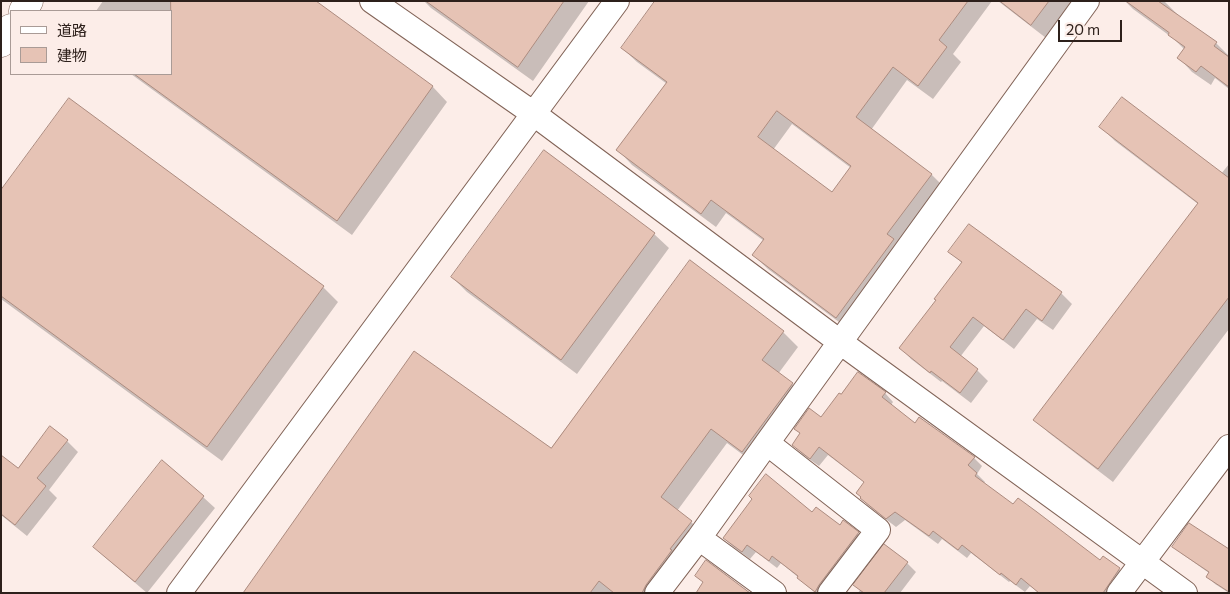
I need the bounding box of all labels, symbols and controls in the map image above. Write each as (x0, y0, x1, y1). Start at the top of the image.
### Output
legend (10, 10, 172, 75)
scale bar (1060, 10, 1124, 42)
text: 20 m (1066, 20, 1100, 38)
text: 道路 (57, 21, 87, 39)
text: 建物 (57, 46, 87, 64)

